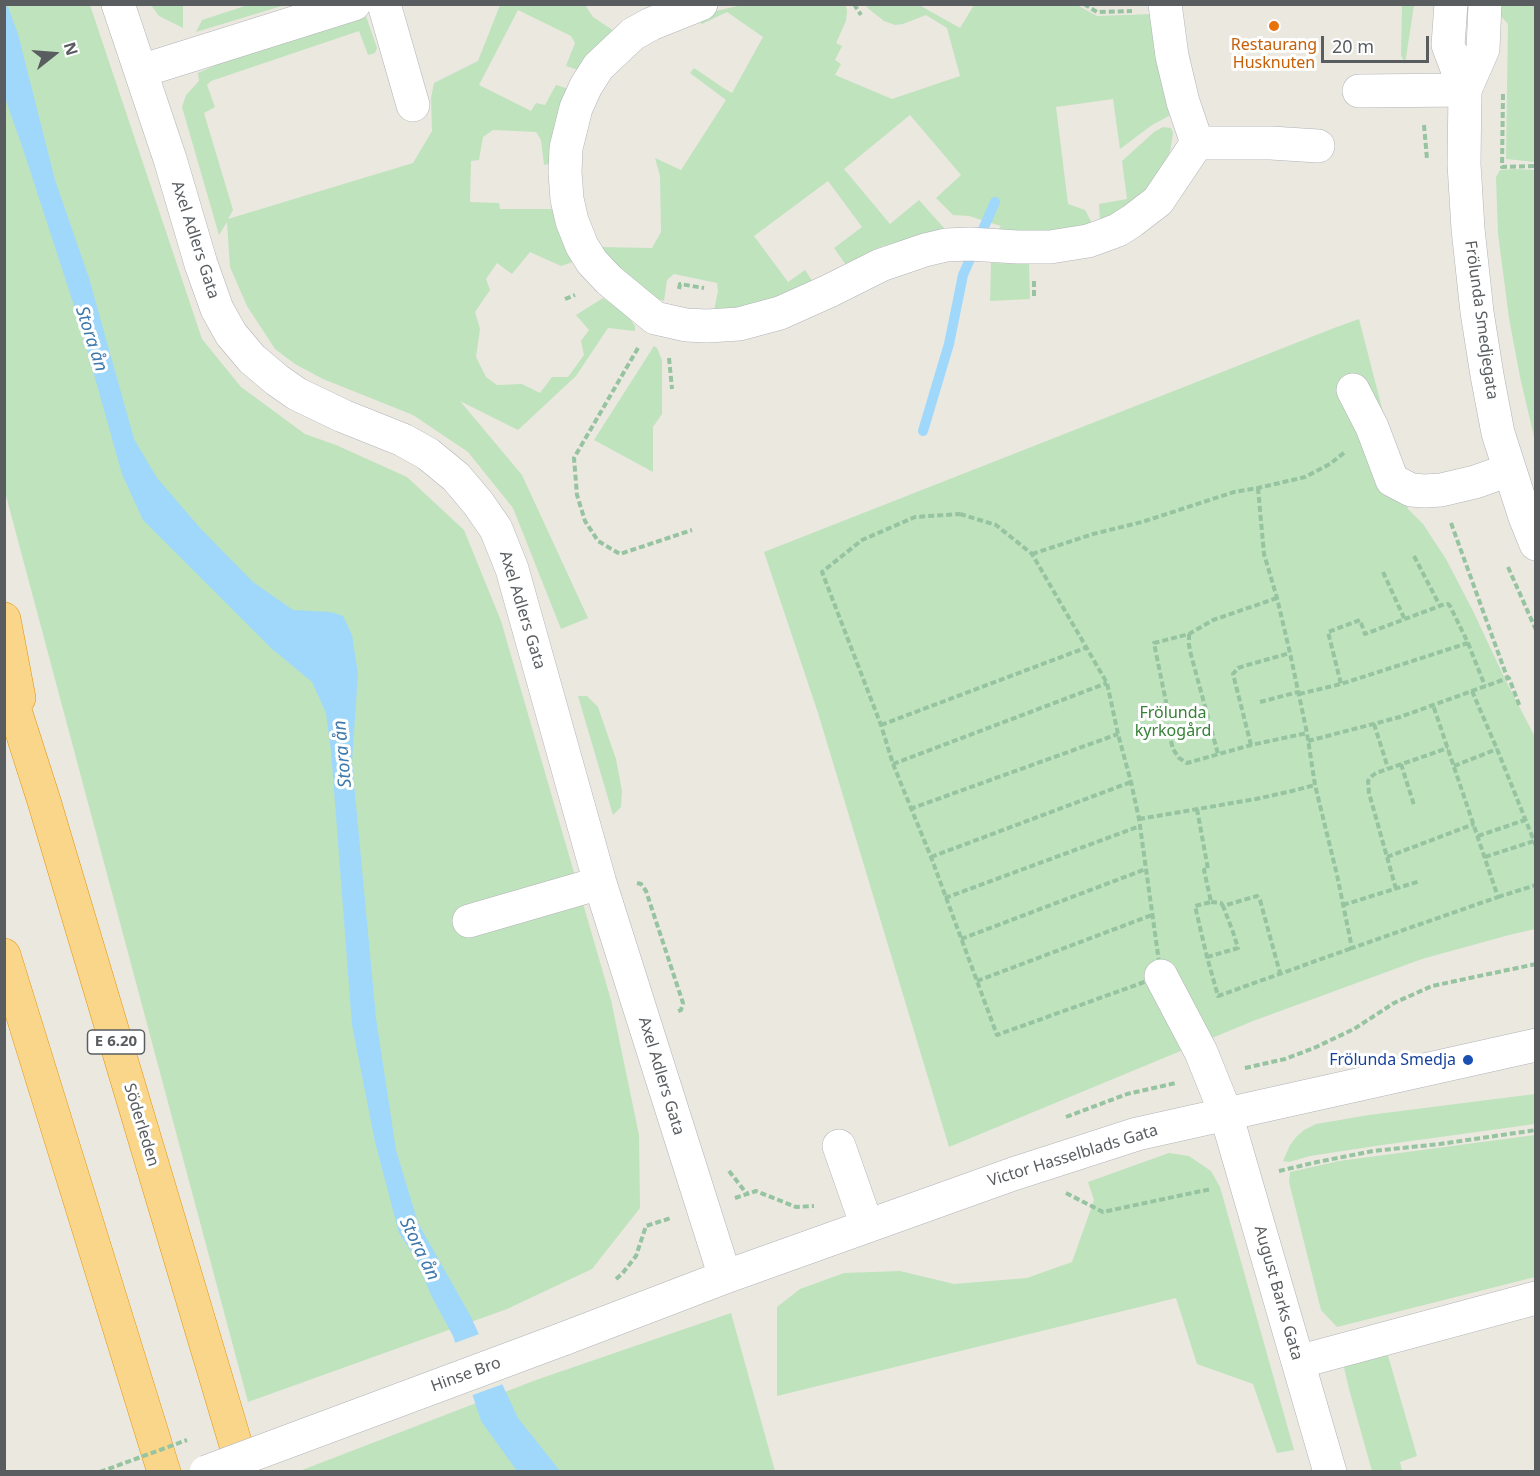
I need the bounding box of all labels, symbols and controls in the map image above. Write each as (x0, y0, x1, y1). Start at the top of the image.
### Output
marker: Restaurang Husknuten (1267, 19, 1281, 33)
north arrow (24, 24, 84, 84)
scale bar (1324, 24, 1432, 62)
text: 20 m (1332, 34, 1374, 58)
place label: Restaurang Husknuten (1231, 35, 1317, 73)
text: N (59, 39, 84, 58)
street label: Axel Adlers Gata (167, 179, 223, 301)
street label: Frölunda Smedjegata (1460, 239, 1502, 401)
water label: Stora ån (70, 304, 112, 374)
street label: Axel Adlers Gata (495, 549, 549, 671)
park label: Frölunda kyrkogård (1135, 703, 1211, 741)
water label: Stora ån (329, 719, 357, 789)
street label: Axel Adlers Gata (634, 1015, 688, 1137)
road number: E 6.20 (88, 1030, 144, 1054)
place label: Frölunda Smedja (1329, 1050, 1456, 1070)
marker: Frölunda Smedja (1461, 1053, 1475, 1067)
street label: Söderleden (119, 1081, 163, 1169)
street label: Victor Hasselblads Gata (986, 1121, 1160, 1191)
water label: Stora ån (394, 1214, 444, 1284)
street label: August Barks Gata (1250, 1223, 1306, 1363)
street label: Hinse Bro (428, 1353, 504, 1397)

